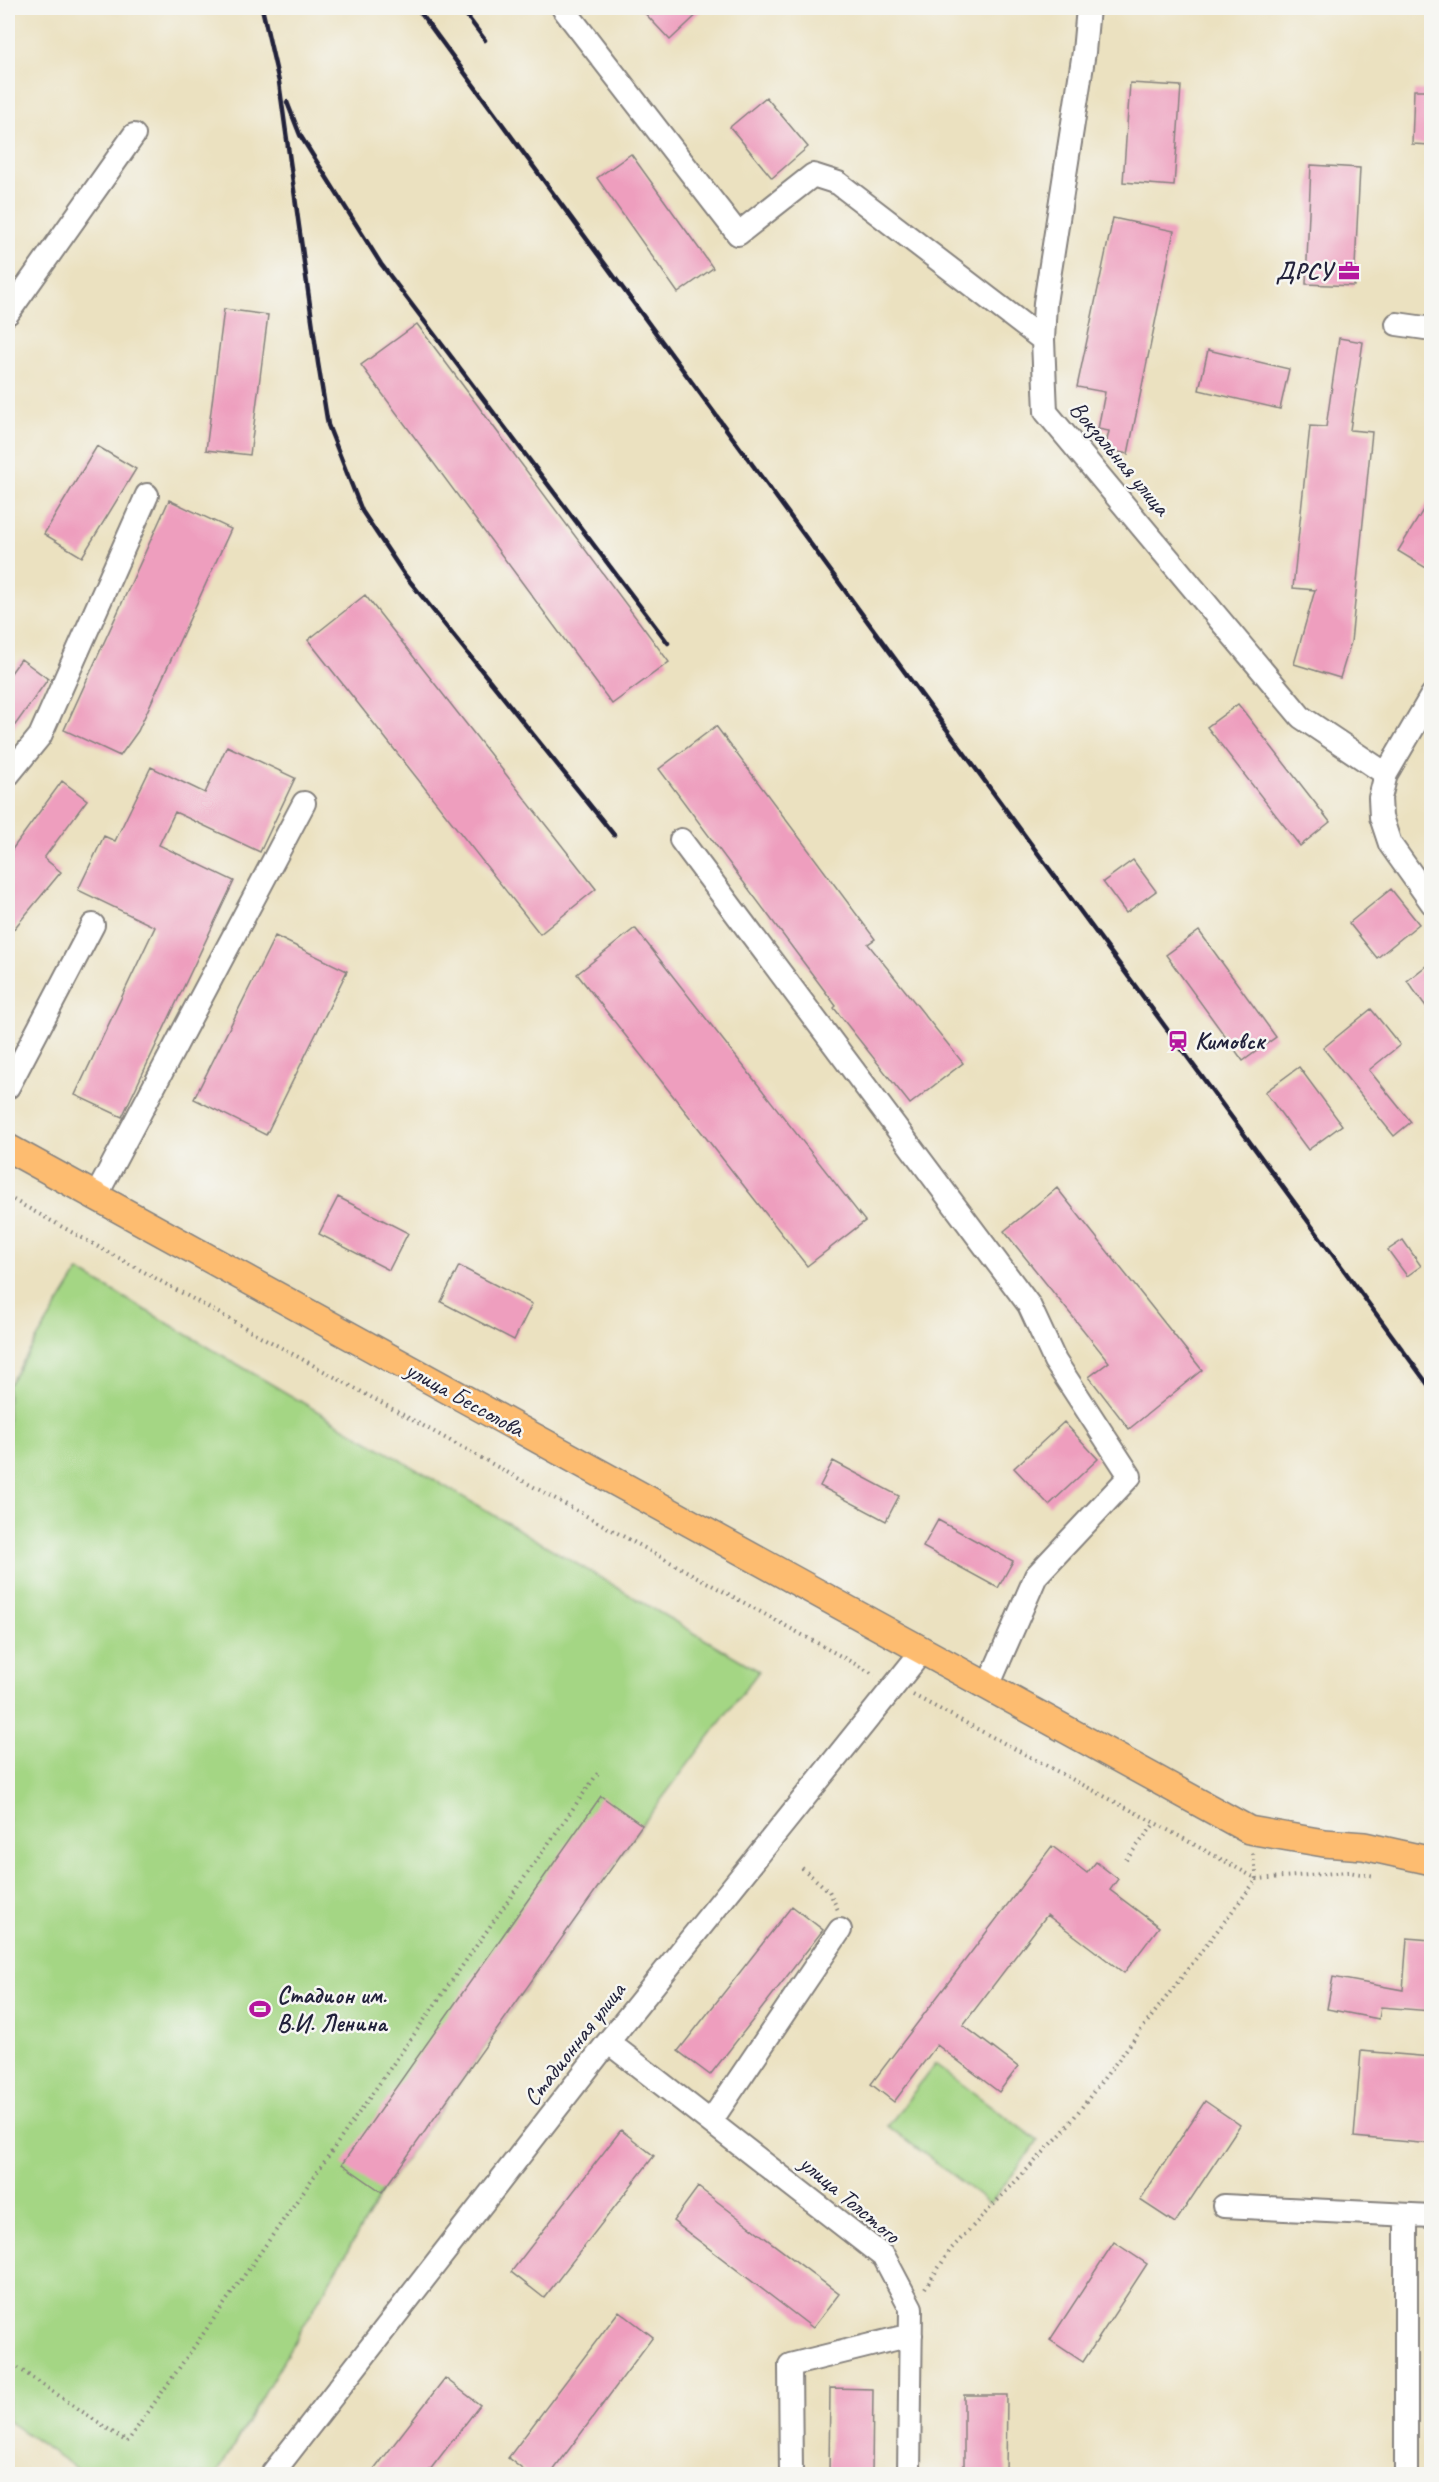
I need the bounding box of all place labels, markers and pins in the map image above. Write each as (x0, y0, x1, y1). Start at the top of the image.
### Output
place label: ДРСУ (1276, 256, 1336, 286)
office icon: ДРСУ (1337, 259, 1361, 283)
place label: Кимовск (1195, 1026, 1267, 1056)
station icon: Кимовск (1166, 1029, 1190, 1053)
place label: Стадион им. В.И. Ленина (277, 1980, 389, 2038)
sports icon: Стадион им. В.И. Ленина (248, 1997, 272, 2021)

